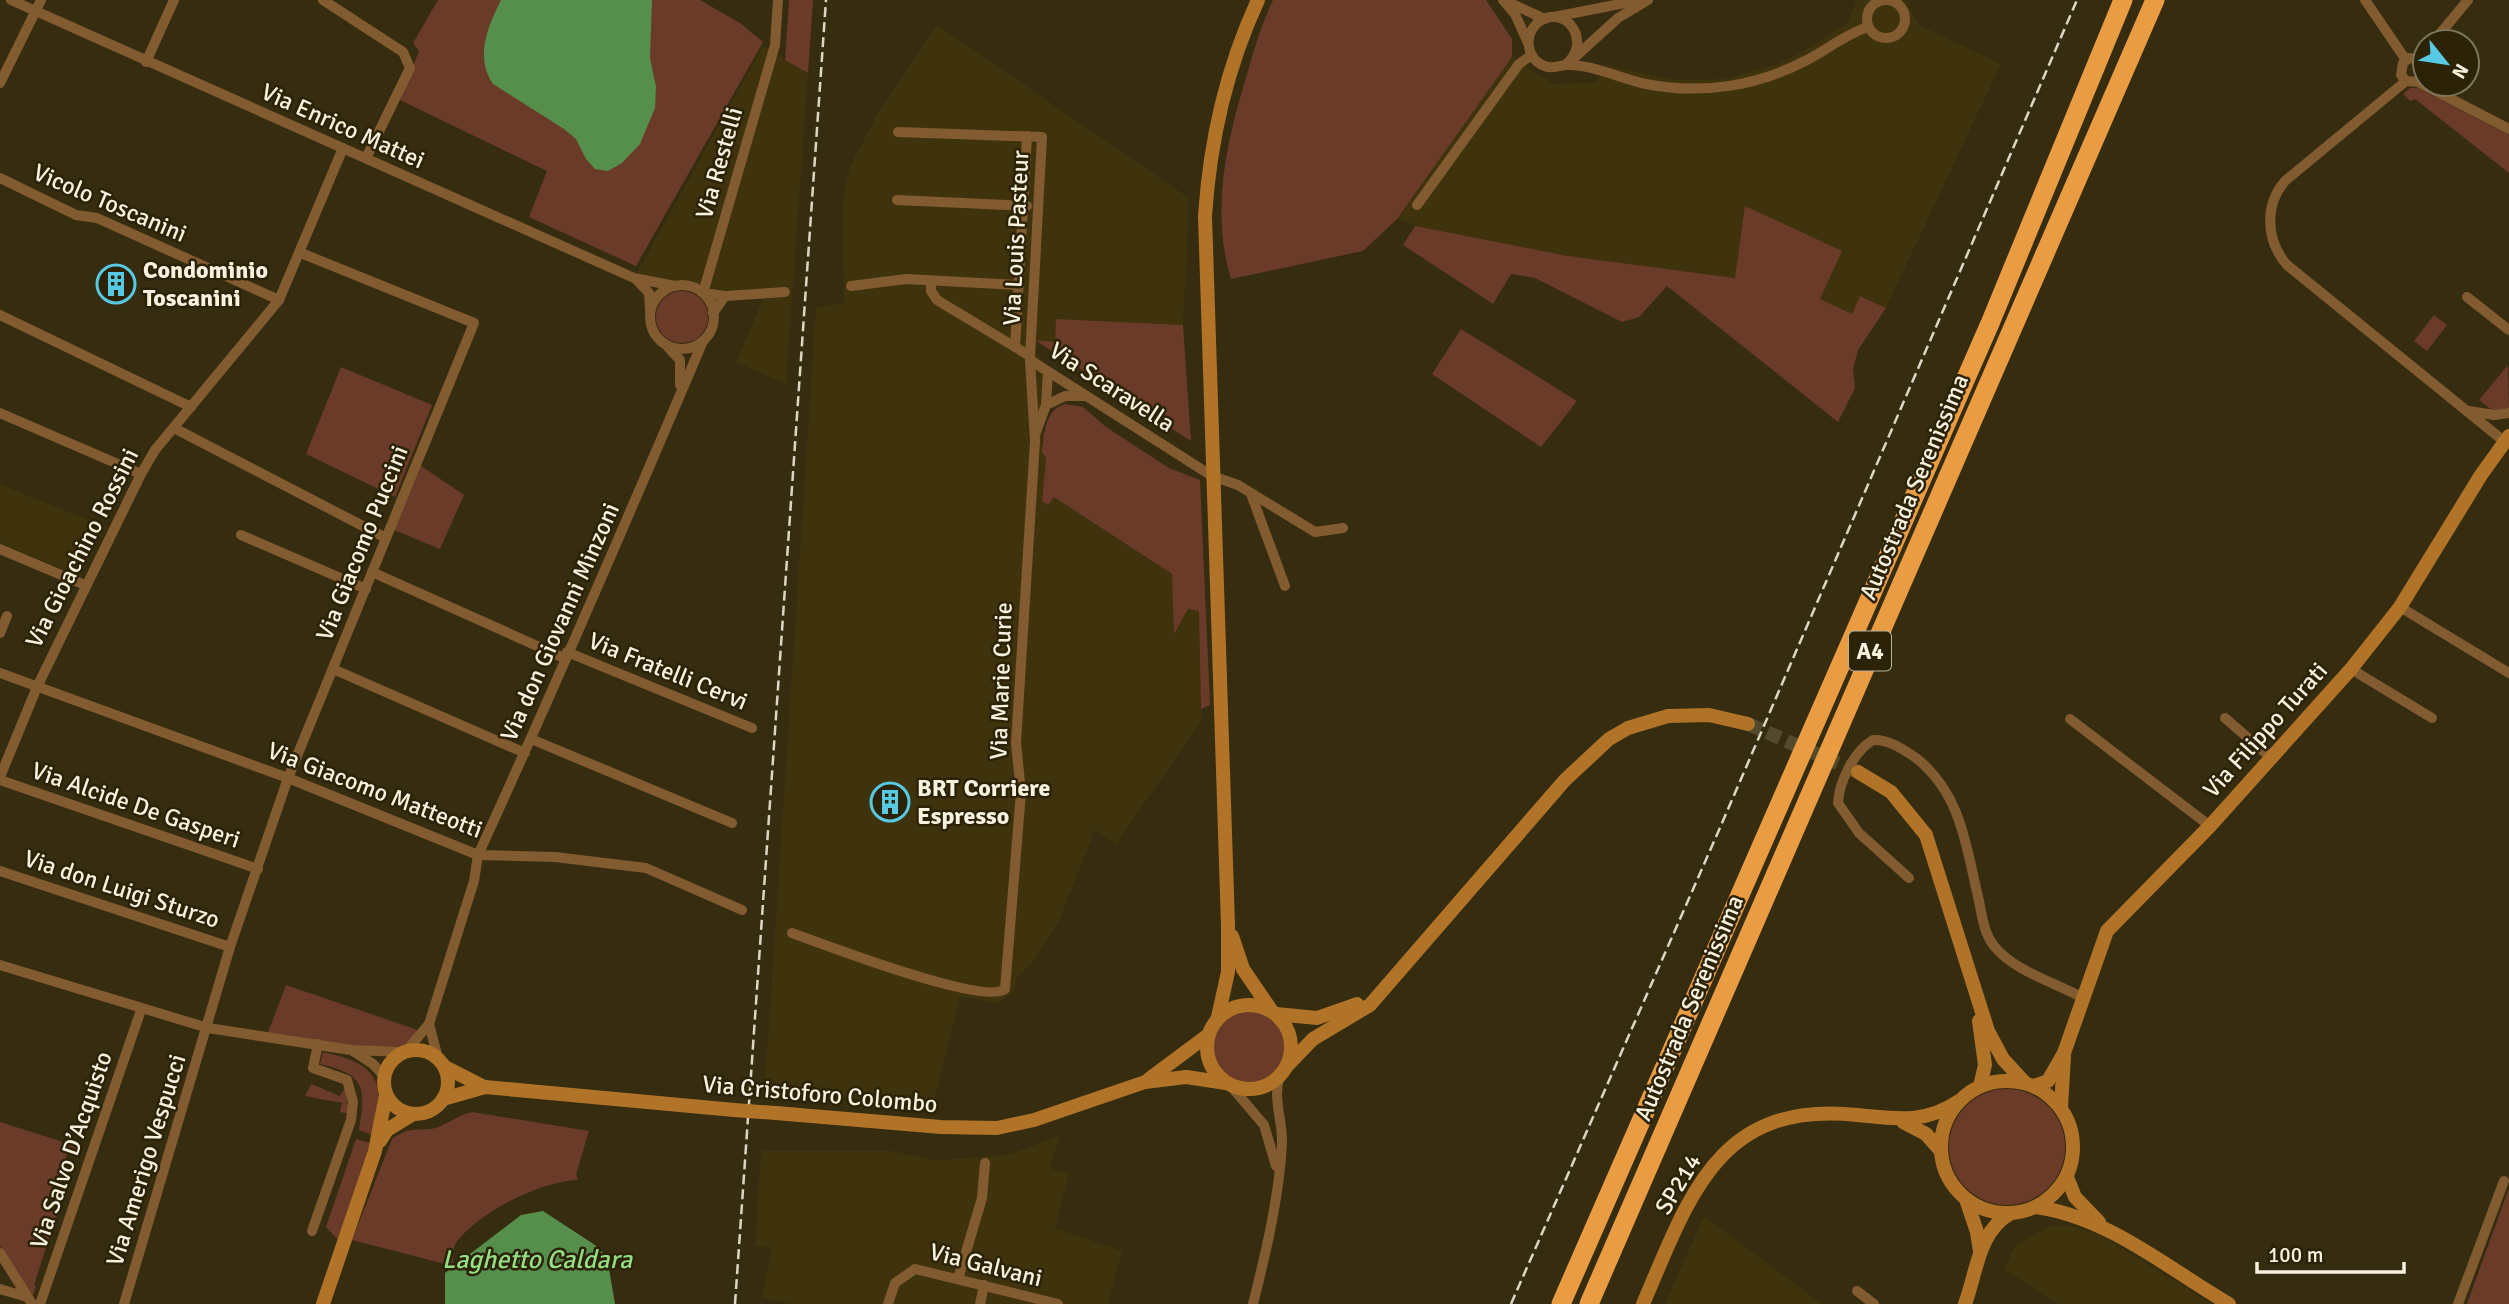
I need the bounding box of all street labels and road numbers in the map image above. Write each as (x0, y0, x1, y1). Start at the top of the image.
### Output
street label: Via Enrico Mattei (257, 77, 429, 175)
street label: Via Restelli (689, 104, 749, 222)
street label: Via Louis Pasteur (996, 149, 1036, 326)
street label: Vicolo Toscanini (29, 157, 191, 249)
street label: Via Scaravella (1044, 335, 1180, 439)
street label: Autostrada Serenissima (1853, 370, 1975, 604)
street label: Via Giacomo Puccini (309, 441, 415, 645)
street label: Via Gioachino Rossini (19, 443, 145, 653)
street label: Via don Giovanni Minzoni (494, 498, 626, 746)
street label: Via Marie Curie (983, 602, 1019, 760)
street label: Via Fratelli Cervi (584, 625, 752, 717)
road number: A4 (1849, 632, 1891, 670)
street label: Via Filippo Turati (2196, 656, 2334, 804)
street label: Via Giacomo Matteotti (263, 735, 487, 845)
street label: Via Alcide De Gasperi (28, 755, 244, 855)
street label: Via don Luigi Sturzo (20, 843, 224, 935)
street label: Autostrada Serenissima (1628, 891, 1750, 1125)
street label: Via Salvo D’Acquisto (23, 1048, 119, 1252)
street label: Via Amerigo Vespucci (100, 1050, 192, 1270)
street label: Via Cristoforo Colombo (701, 1069, 939, 1119)
street label: SP214 (1648, 1148, 1708, 1220)
street label: Via Galvani (927, 1237, 1045, 1293)

